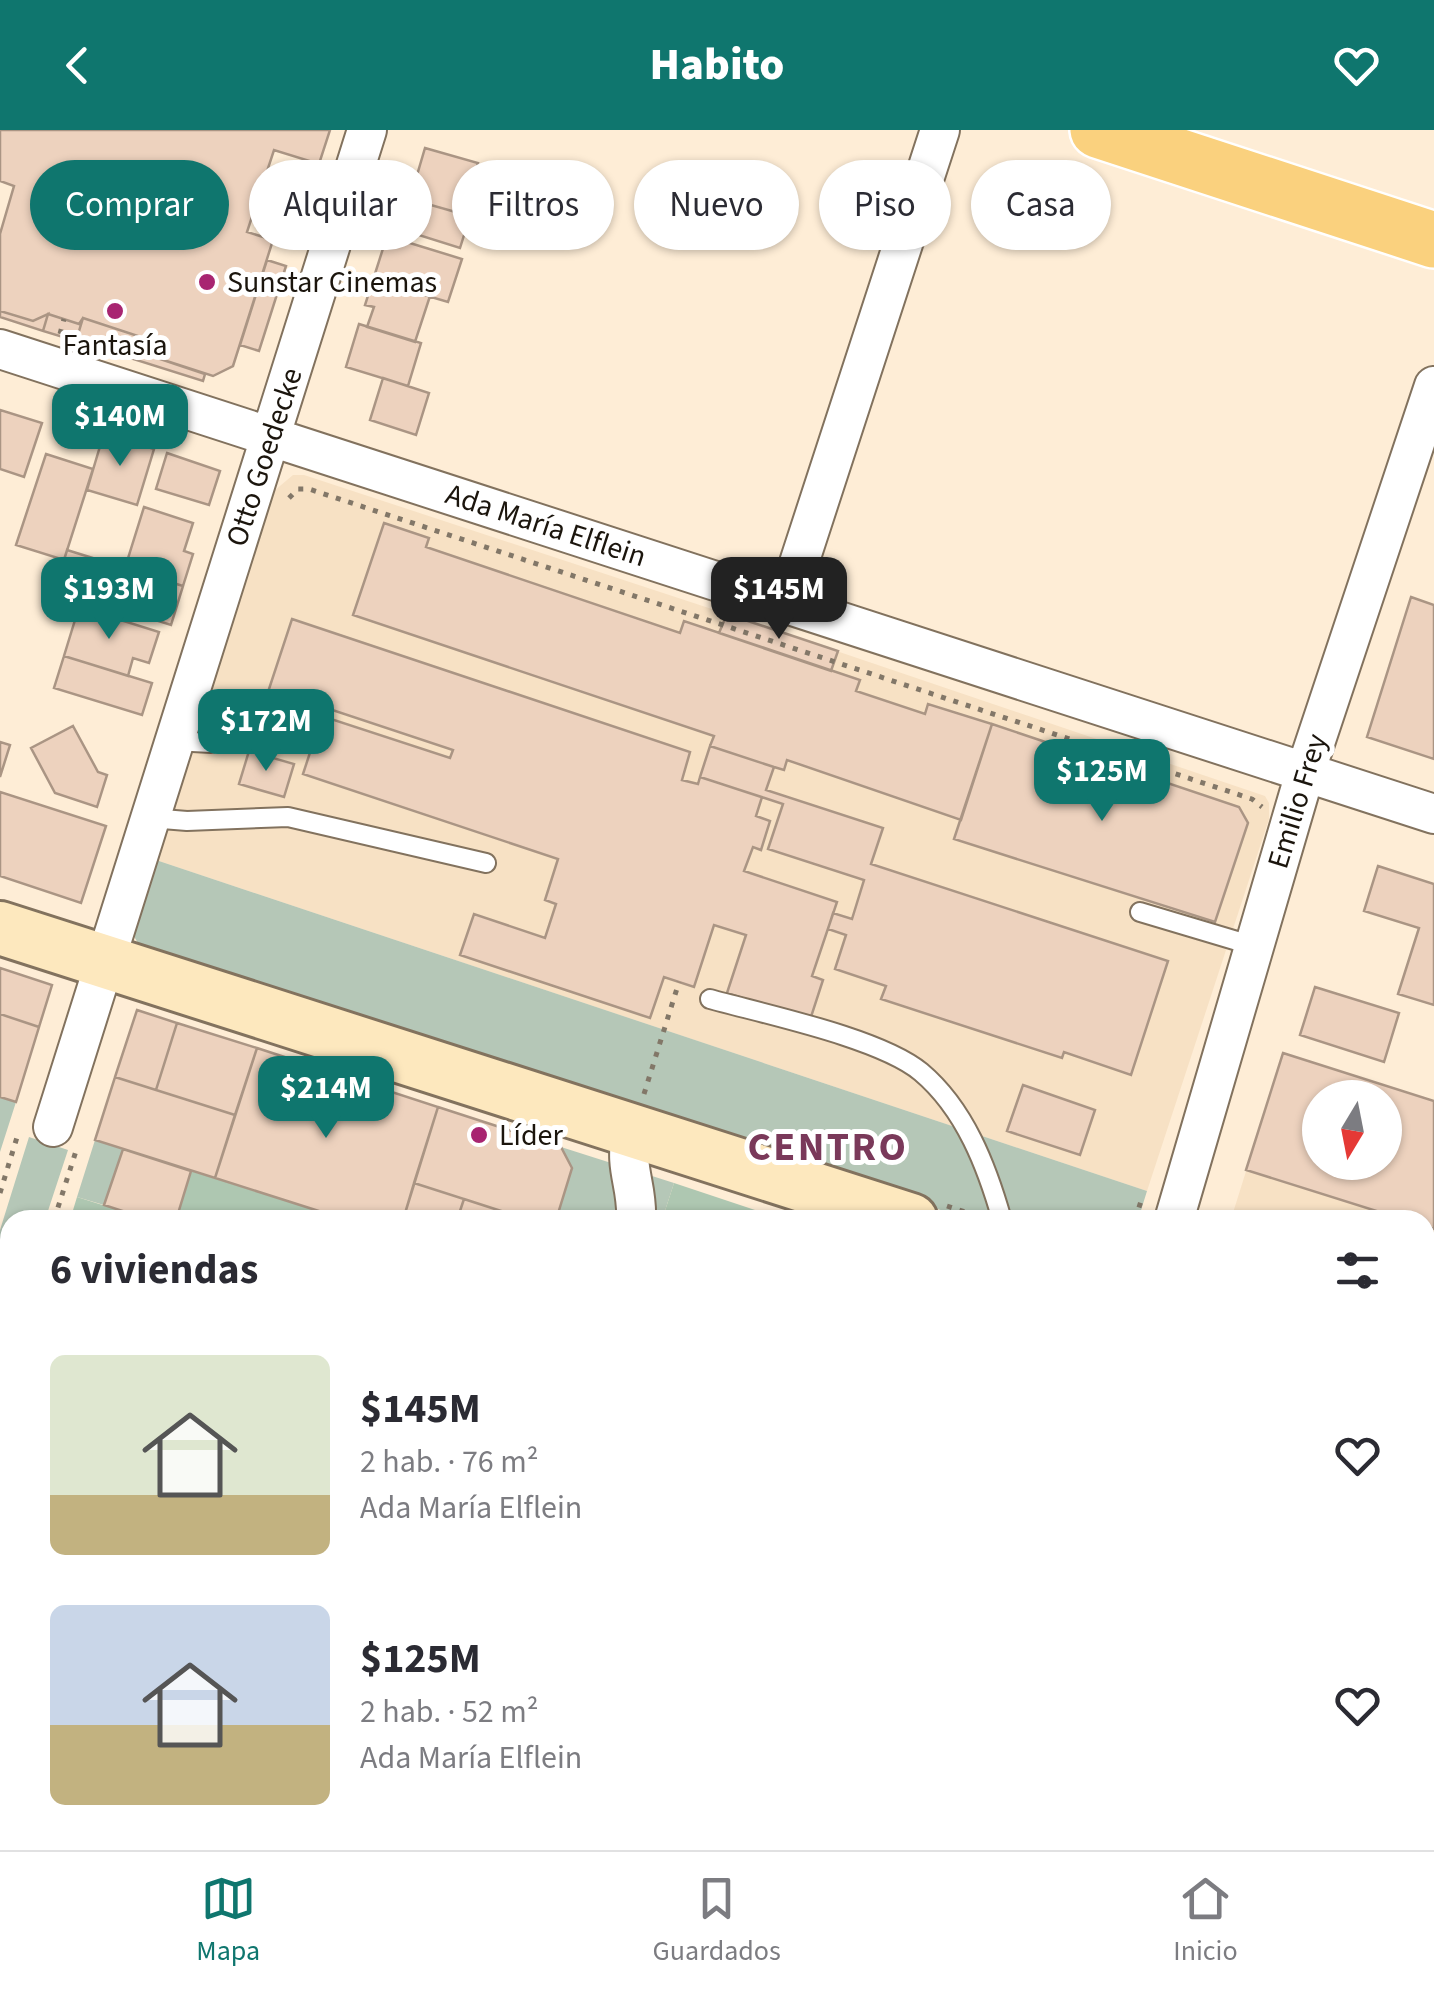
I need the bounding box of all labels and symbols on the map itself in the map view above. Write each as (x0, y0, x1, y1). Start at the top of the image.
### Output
place label: Sunstar Cinemas (227, 261, 437, 304)
marker: Sunstar Cinemas (196, 271, 218, 293)
marker: Fantasía (104, 300, 126, 322)
place label: Fantasía (62, 324, 168, 367)
street label: Otto Goedecke (215, 362, 314, 552)
pin: $140M (50, 384, 190, 469)
street label: Ada María Elflein (440, 473, 652, 578)
pin: $193M (39, 557, 179, 642)
pin: $145M (709, 557, 849, 642)
pin: $172M (196, 689, 336, 774)
street label: Emilio Frey (1257, 729, 1338, 874)
pin: $125M (1032, 739, 1172, 824)
pin: $214M (256, 1056, 396, 1141)
north arrow (1302, 1080, 1402, 1180)
place label: Líder (499, 1114, 563, 1157)
district label: CENTRO (748, 1119, 908, 1176)
marker: Líder (468, 1124, 490, 1146)

